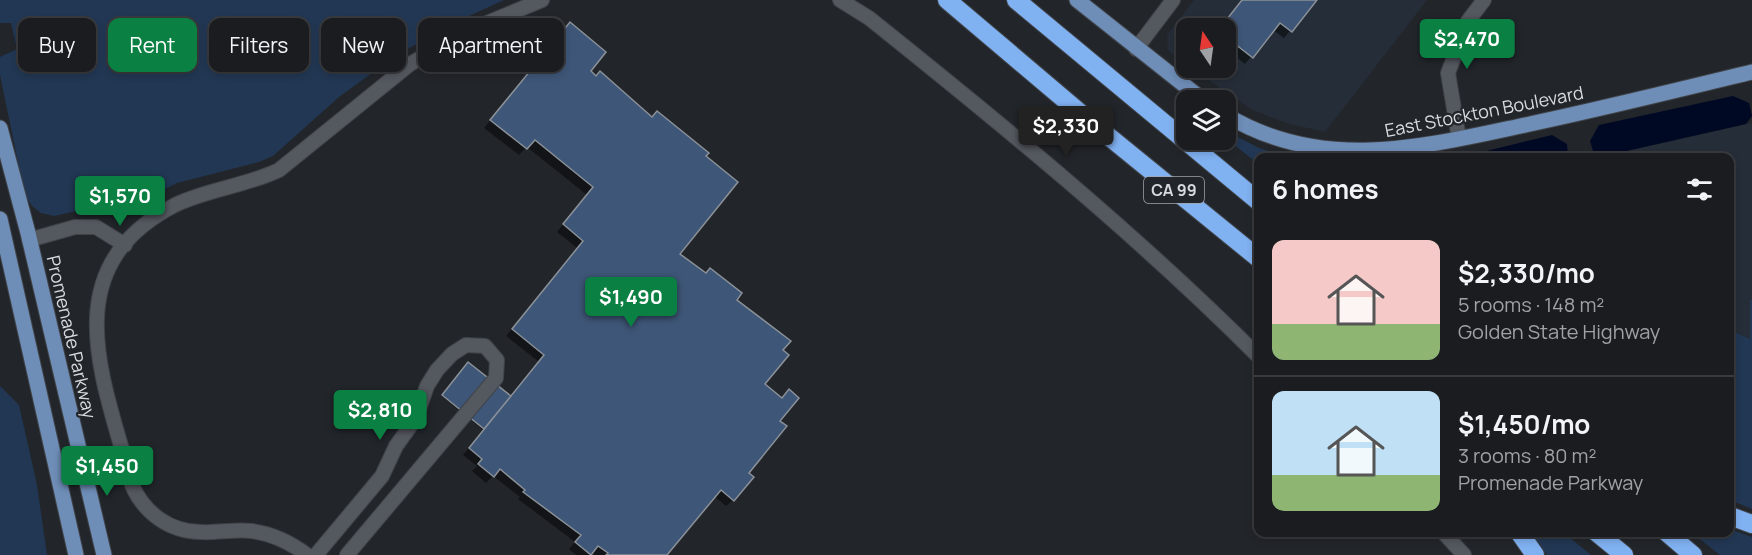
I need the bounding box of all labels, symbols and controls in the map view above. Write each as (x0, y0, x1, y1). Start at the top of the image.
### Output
chip: Buy (18, 18, 96, 72)
chip: Rent (108, 18, 197, 72)
chip: Filters (209, 18, 309, 72)
chip: New (321, 18, 406, 72)
chip: Apartment (418, 18, 564, 72)
north arrow (1176, 18, 1236, 78)
map controls (1176, 18, 1236, 150)
pin: $2,470 (1418, 19, 1516, 70)
text: $2,470 (1434, 25, 1500, 52)
street label: East Stockton Boulevard (1383, 80, 1585, 142)
button: layers (1176, 90, 1236, 150)
pin: $2,330 (1017, 106, 1115, 157)
text: $2,330 (1033, 112, 1099, 139)
text: 6 homes (1272, 171, 1379, 207)
icon: filters (1683, 173, 1716, 206)
pin: $1,570 (71, 176, 169, 227)
road number: CA 99 (1144, 177, 1204, 203)
text: $1,570 (89, 182, 151, 209)
street label: Promenade Parkway (42, 253, 103, 421)
text: $2,330/mo (1458, 255, 1595, 291)
icon: home (1320, 264, 1392, 336)
pin: $1,490 (582, 277, 680, 328)
text: $1,490 (599, 283, 663, 310)
text: 5 rooms · 148 m² (1458, 291, 1604, 318)
text: Golden State Highway (1458, 318, 1660, 345)
pin: $2,810 (331, 390, 429, 441)
text: $2,810 (348, 396, 412, 423)
text: $1,450/mo (1458, 406, 1590, 442)
icon: home (1320, 415, 1392, 487)
text: 3 rooms · 80 m² (1458, 442, 1597, 469)
pin: $1,450 (58, 446, 156, 497)
text: $1,450 (75, 452, 139, 479)
text: Promenade Parkway (1458, 469, 1643, 496)

